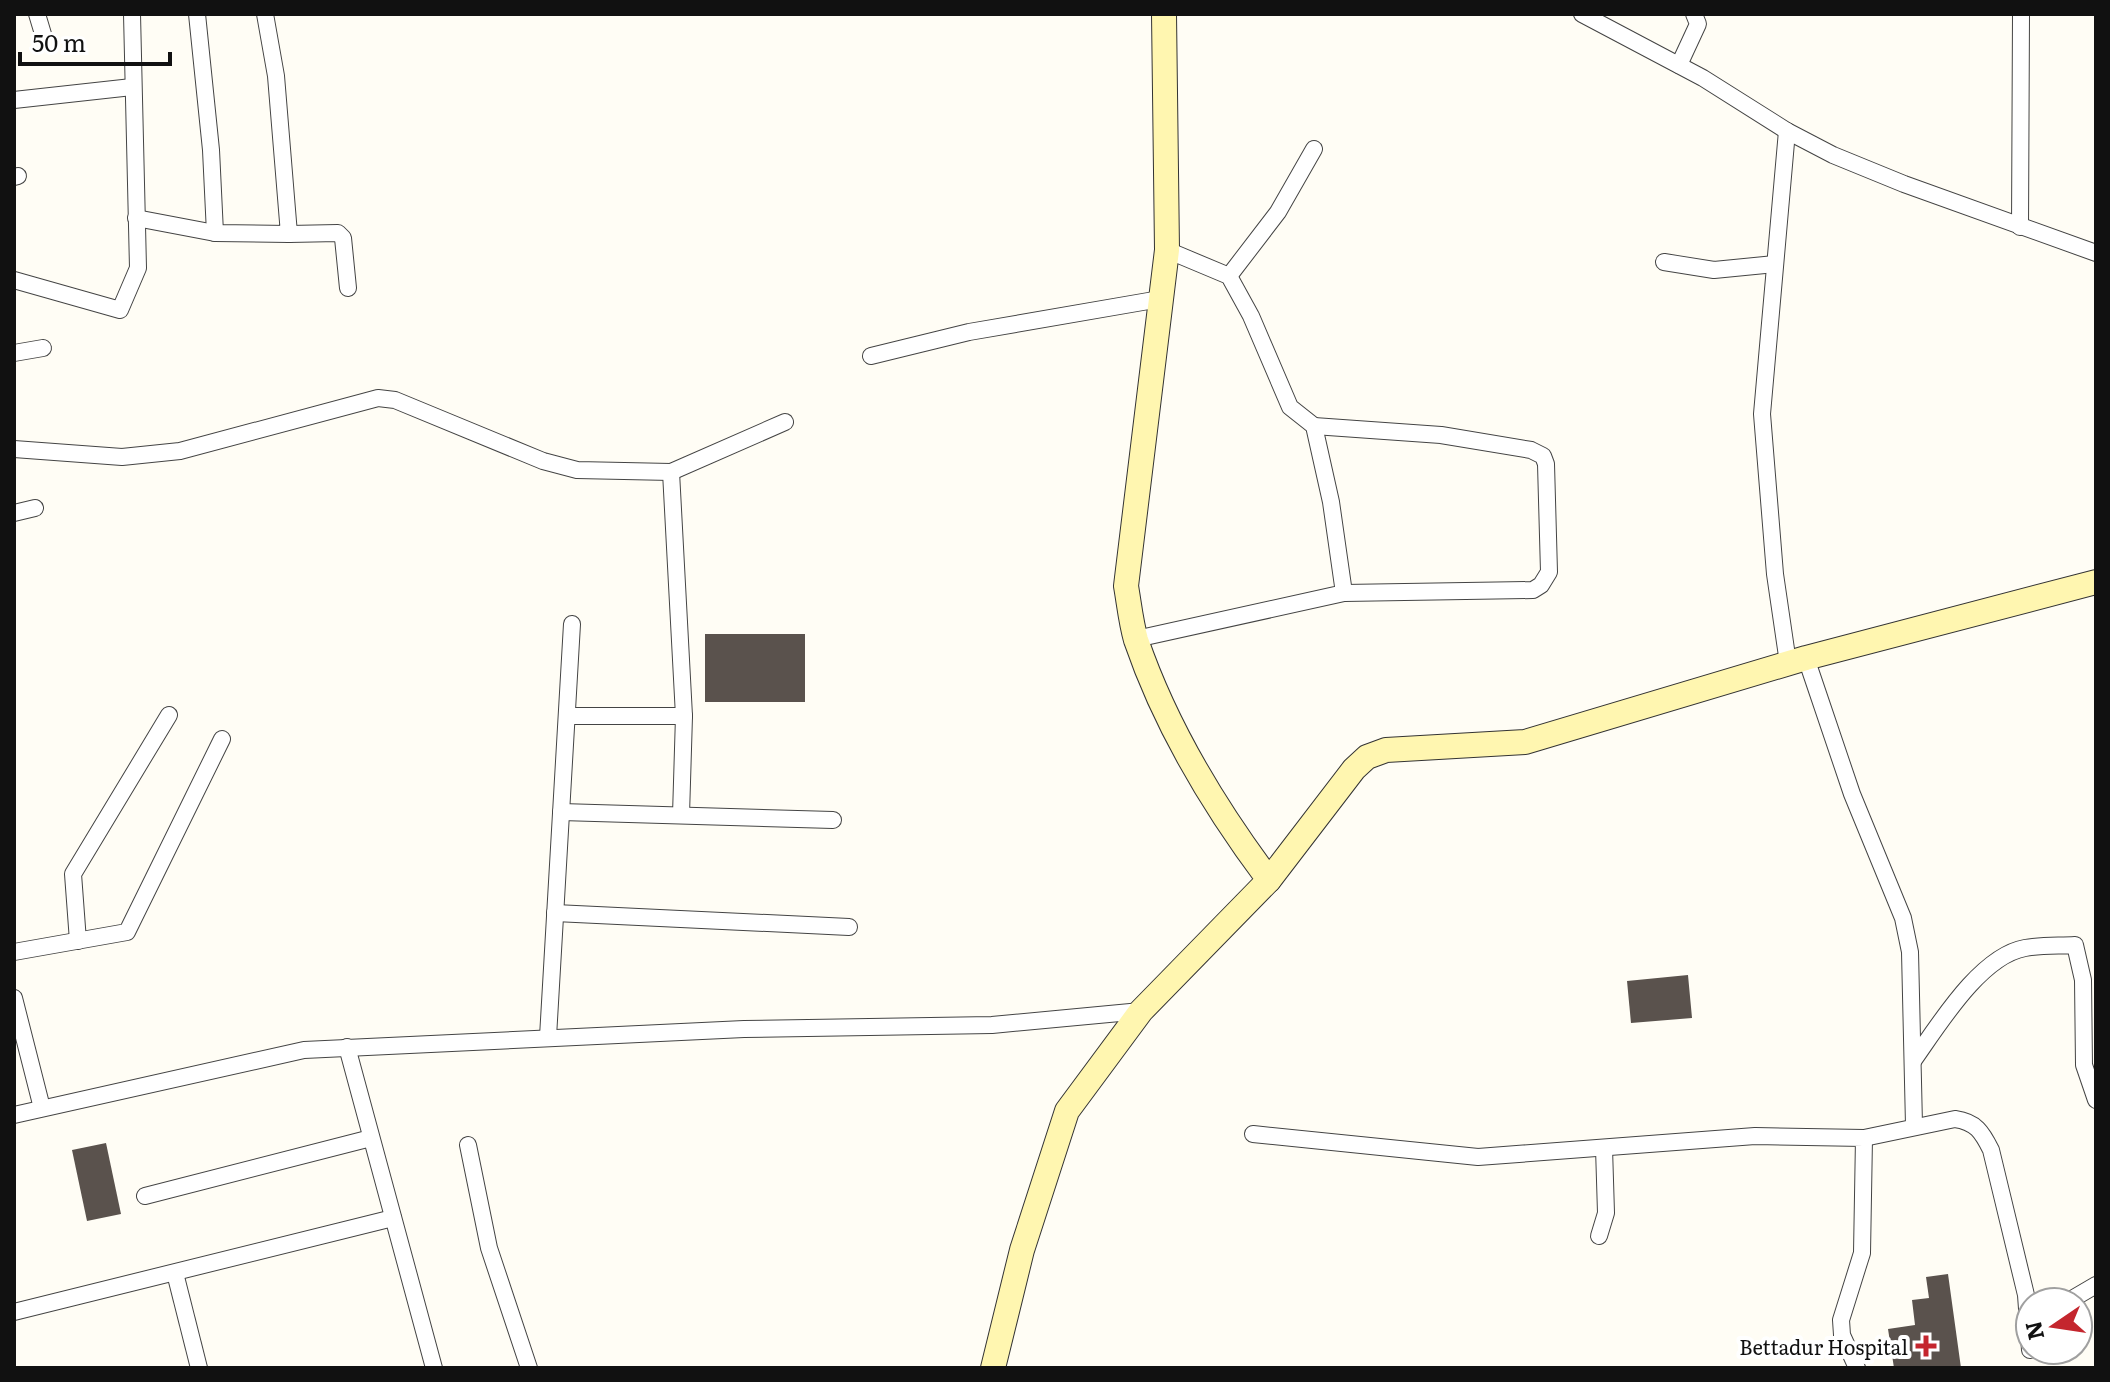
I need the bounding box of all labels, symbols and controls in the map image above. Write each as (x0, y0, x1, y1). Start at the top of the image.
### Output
scale bar (20, 16, 170, 66)
text: 50 m (32, 24, 86, 59)
north arrow (2014, 1286, 2094, 1366)
text: N (2015, 1318, 2051, 1344)
place label: Bettadur Hospital (1739, 1331, 1908, 1361)
marker: Bettadur Hospital (1915, 1335, 1937, 1357)

